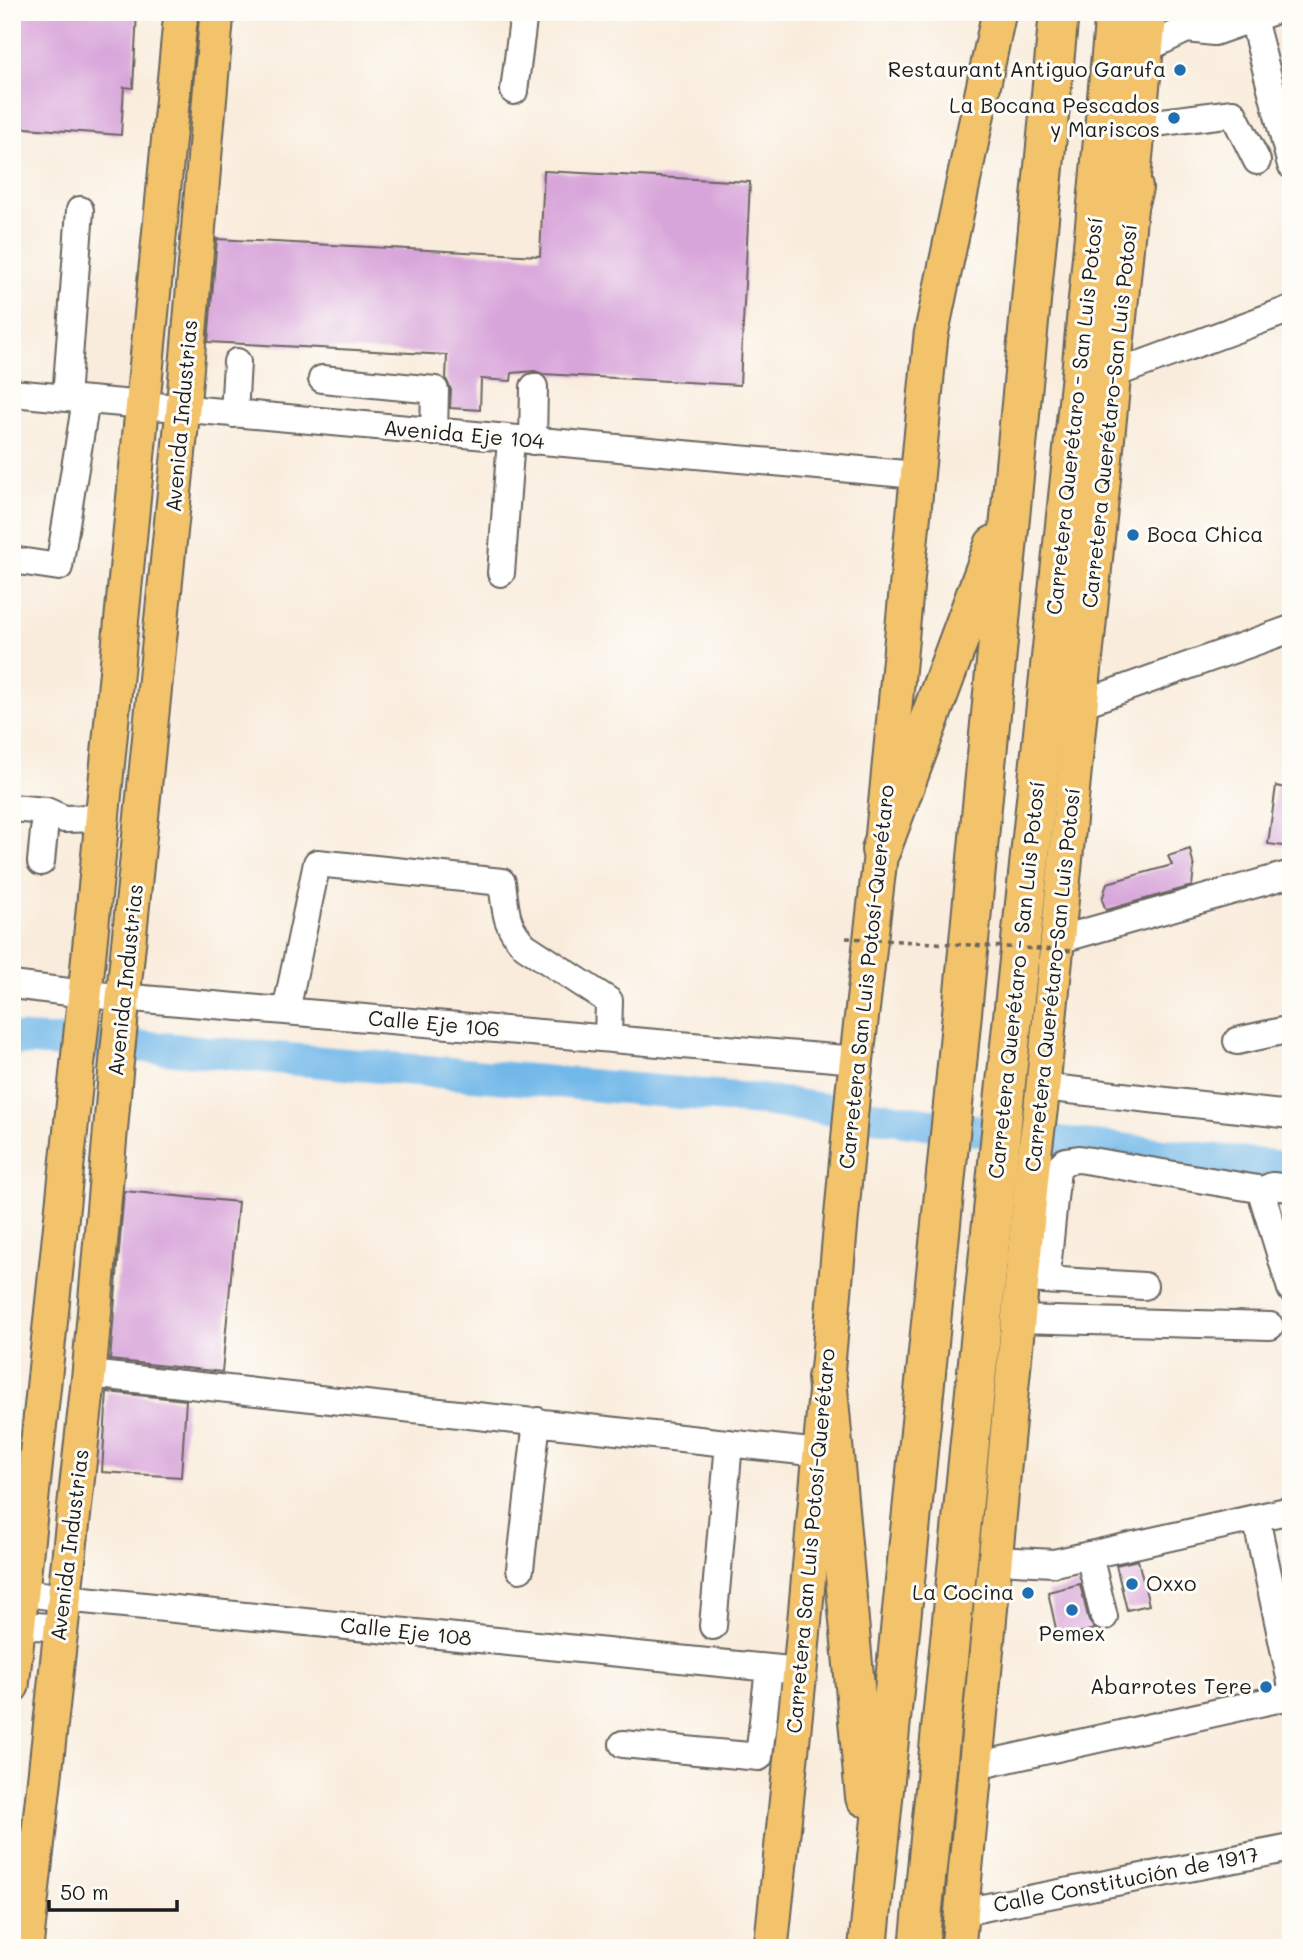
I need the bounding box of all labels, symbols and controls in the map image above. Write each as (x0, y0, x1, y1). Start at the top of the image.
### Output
place label: Restaurant Antiguo Garufa (888, 55, 1166, 82)
marker: Restaurant Antiguo Garufa (1172, 62, 1188, 78)
place label: La Bocana Pescados y Mariscos (949, 91, 1160, 142)
marker: La Bocana Pescados y Mariscos (1166, 110, 1182, 126)
street label: Carretera Querétaro - San Luis Potosí (1039, 216, 1108, 616)
street label: Carretera Querétaro-San Luis Potosí (1075, 222, 1142, 609)
street label: Avenida Industrias (159, 319, 202, 513)
street label: Avenida Eje 104 (383, 413, 546, 454)
place label: Boca Chica (1147, 520, 1263, 547)
marker: Boca Chica (1125, 527, 1141, 543)
street label: Carretera Querétaro - San Luis Potosí (981, 780, 1050, 1180)
street label: Carretera San Luis Potosí-Querétaro (832, 783, 899, 1170)
street label: Carretera Querétaro-San Luis Potosí (1018, 786, 1085, 1173)
street label: Avenida Industrias (101, 882, 148, 1077)
street label: Calle Eje 106 (367, 1003, 501, 1042)
street label: Carretera San Luis Potosí-Querétaro (779, 1347, 840, 1734)
street label: Avenida Industrias (43, 1447, 94, 1642)
place label: Oxxo (1146, 1569, 1196, 1596)
marker: Oxxo (1124, 1576, 1140, 1592)
place label: La Cocina (912, 1578, 1014, 1605)
marker: La Cocina (1020, 1585, 1036, 1601)
marker: Pemex (1064, 1602, 1080, 1618)
street label: Calle Eje 108 (339, 1610, 473, 1651)
place label: Pemex (1039, 1619, 1105, 1646)
place label: Abarrotes Tere (1090, 1672, 1252, 1699)
marker: Abarrotes Tere (1258, 1679, 1274, 1695)
street label: Calle Constitución de 1917 (991, 1840, 1261, 1917)
scale bar (49, 1869, 177, 1913)
text: 50 m (60, 1878, 109, 1905)

